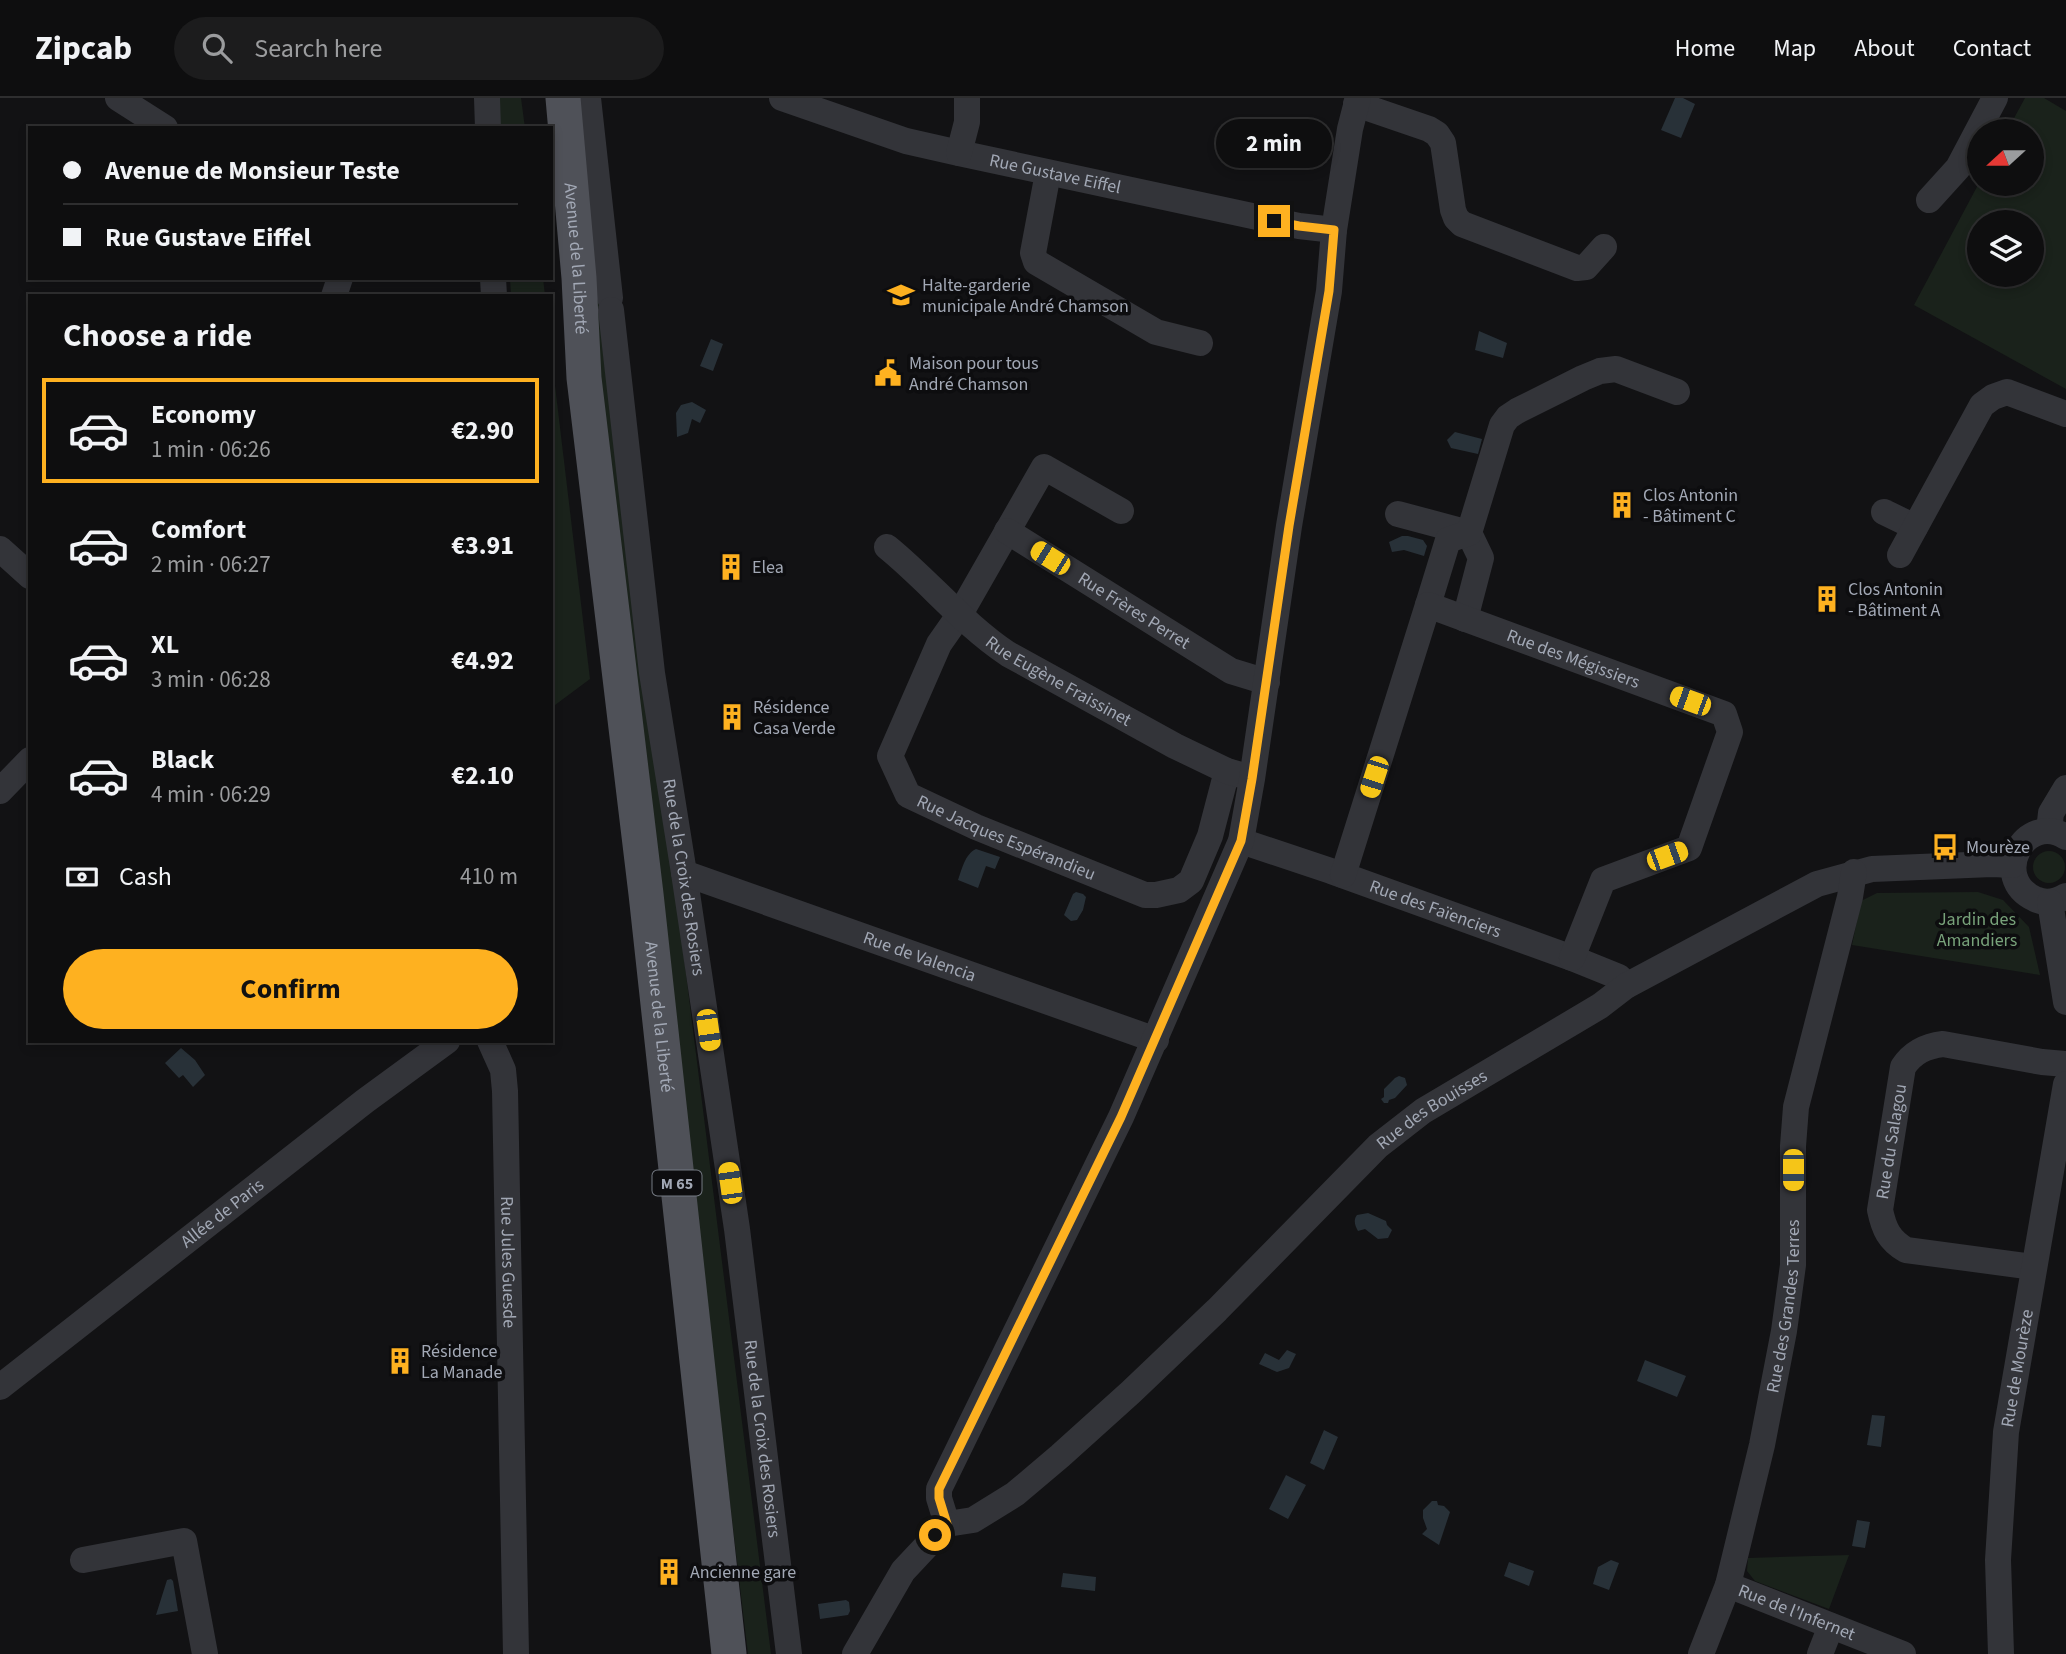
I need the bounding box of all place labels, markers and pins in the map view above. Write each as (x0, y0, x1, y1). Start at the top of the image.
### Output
place label: Halte-garderie municipale André Chamson (922, 273, 1129, 319)
school or university icon: Halte-garderie municipale André Chamson (886, 280, 916, 310)
place label: Maison pour tous André Chamson (909, 351, 1039, 397)
public building icon: Maison pour tous André Chamson (873, 358, 903, 388)
place label: Clos Antonin - Bâtiment C (1643, 483, 1738, 529)
building icon: Clos Antonin - Bâtiment C (1607, 490, 1637, 520)
building icon: Elea (716, 552, 746, 582)
place label: Elea (752, 555, 784, 580)
place label: Clos Antonin - Bâtiment A (1848, 577, 1943, 623)
building icon: Clos Antonin - Bâtiment A (1812, 584, 1842, 614)
place label: Résidence Casa Verde (753, 695, 836, 741)
building icon: Résidence Casa Verde (717, 702, 747, 732)
bus stop icon: Mourèze (1930, 832, 1960, 862)
place label: Mourèze (1966, 835, 2030, 860)
place label: Résidence La Manade (421, 1339, 502, 1385)
building icon: Résidence La Manade (385, 1346, 415, 1376)
building icon: Ancienne gare (654, 1557, 684, 1587)
place label: Ancienne gare (690, 1560, 796, 1585)

